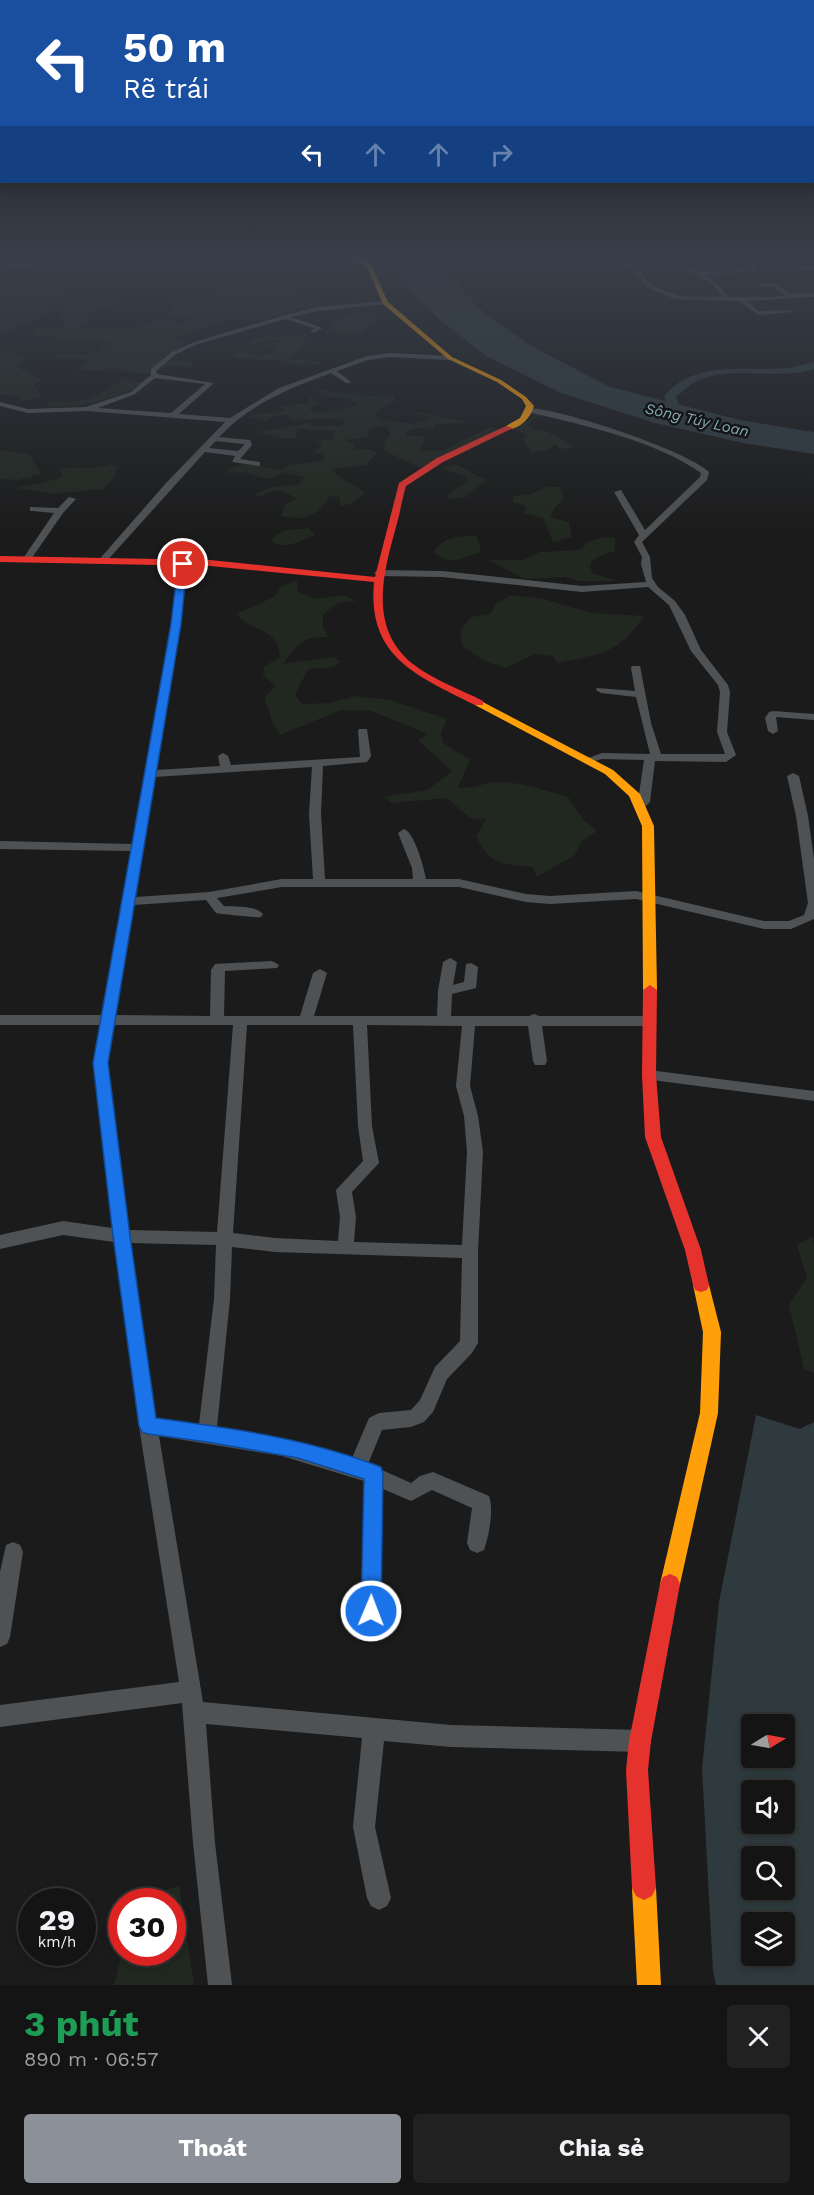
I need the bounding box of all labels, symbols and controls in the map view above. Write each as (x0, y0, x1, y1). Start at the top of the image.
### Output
text: 50 m (123, 23, 226, 72)
icon: left (24, 24, 102, 102)
text: Rẽ trái (123, 73, 209, 105)
icon: left (296, 138, 329, 171)
icon: ahead (359, 138, 392, 171)
icon: ahead (422, 138, 455, 171)
icon: right (485, 138, 518, 171)
water label: Sông Túy Loan (643, 399, 751, 441)
pin (157, 538, 208, 589)
icon: arrive (166, 547, 199, 580)
position arrow (339, 1579, 403, 1643)
north arrow (741, 1714, 795, 1768)
map controls (741, 1714, 795, 1966)
button: sound (741, 1780, 795, 1834)
button: search (741, 1846, 795, 1900)
speed limit sign: 30 (108, 1888, 186, 1966)
text: 29 (39, 1902, 75, 1937)
button: layers (741, 1912, 795, 1966)
text: km/h (38, 1933, 76, 1951)
text: 3 phút (24, 2003, 139, 2045)
button: close (727, 2005, 790, 2068)
text: 890 m · 06:57 (24, 2047, 159, 2071)
button: Thoát (24, 2114, 401, 2183)
button: Chia sẻ (413, 2114, 790, 2183)

